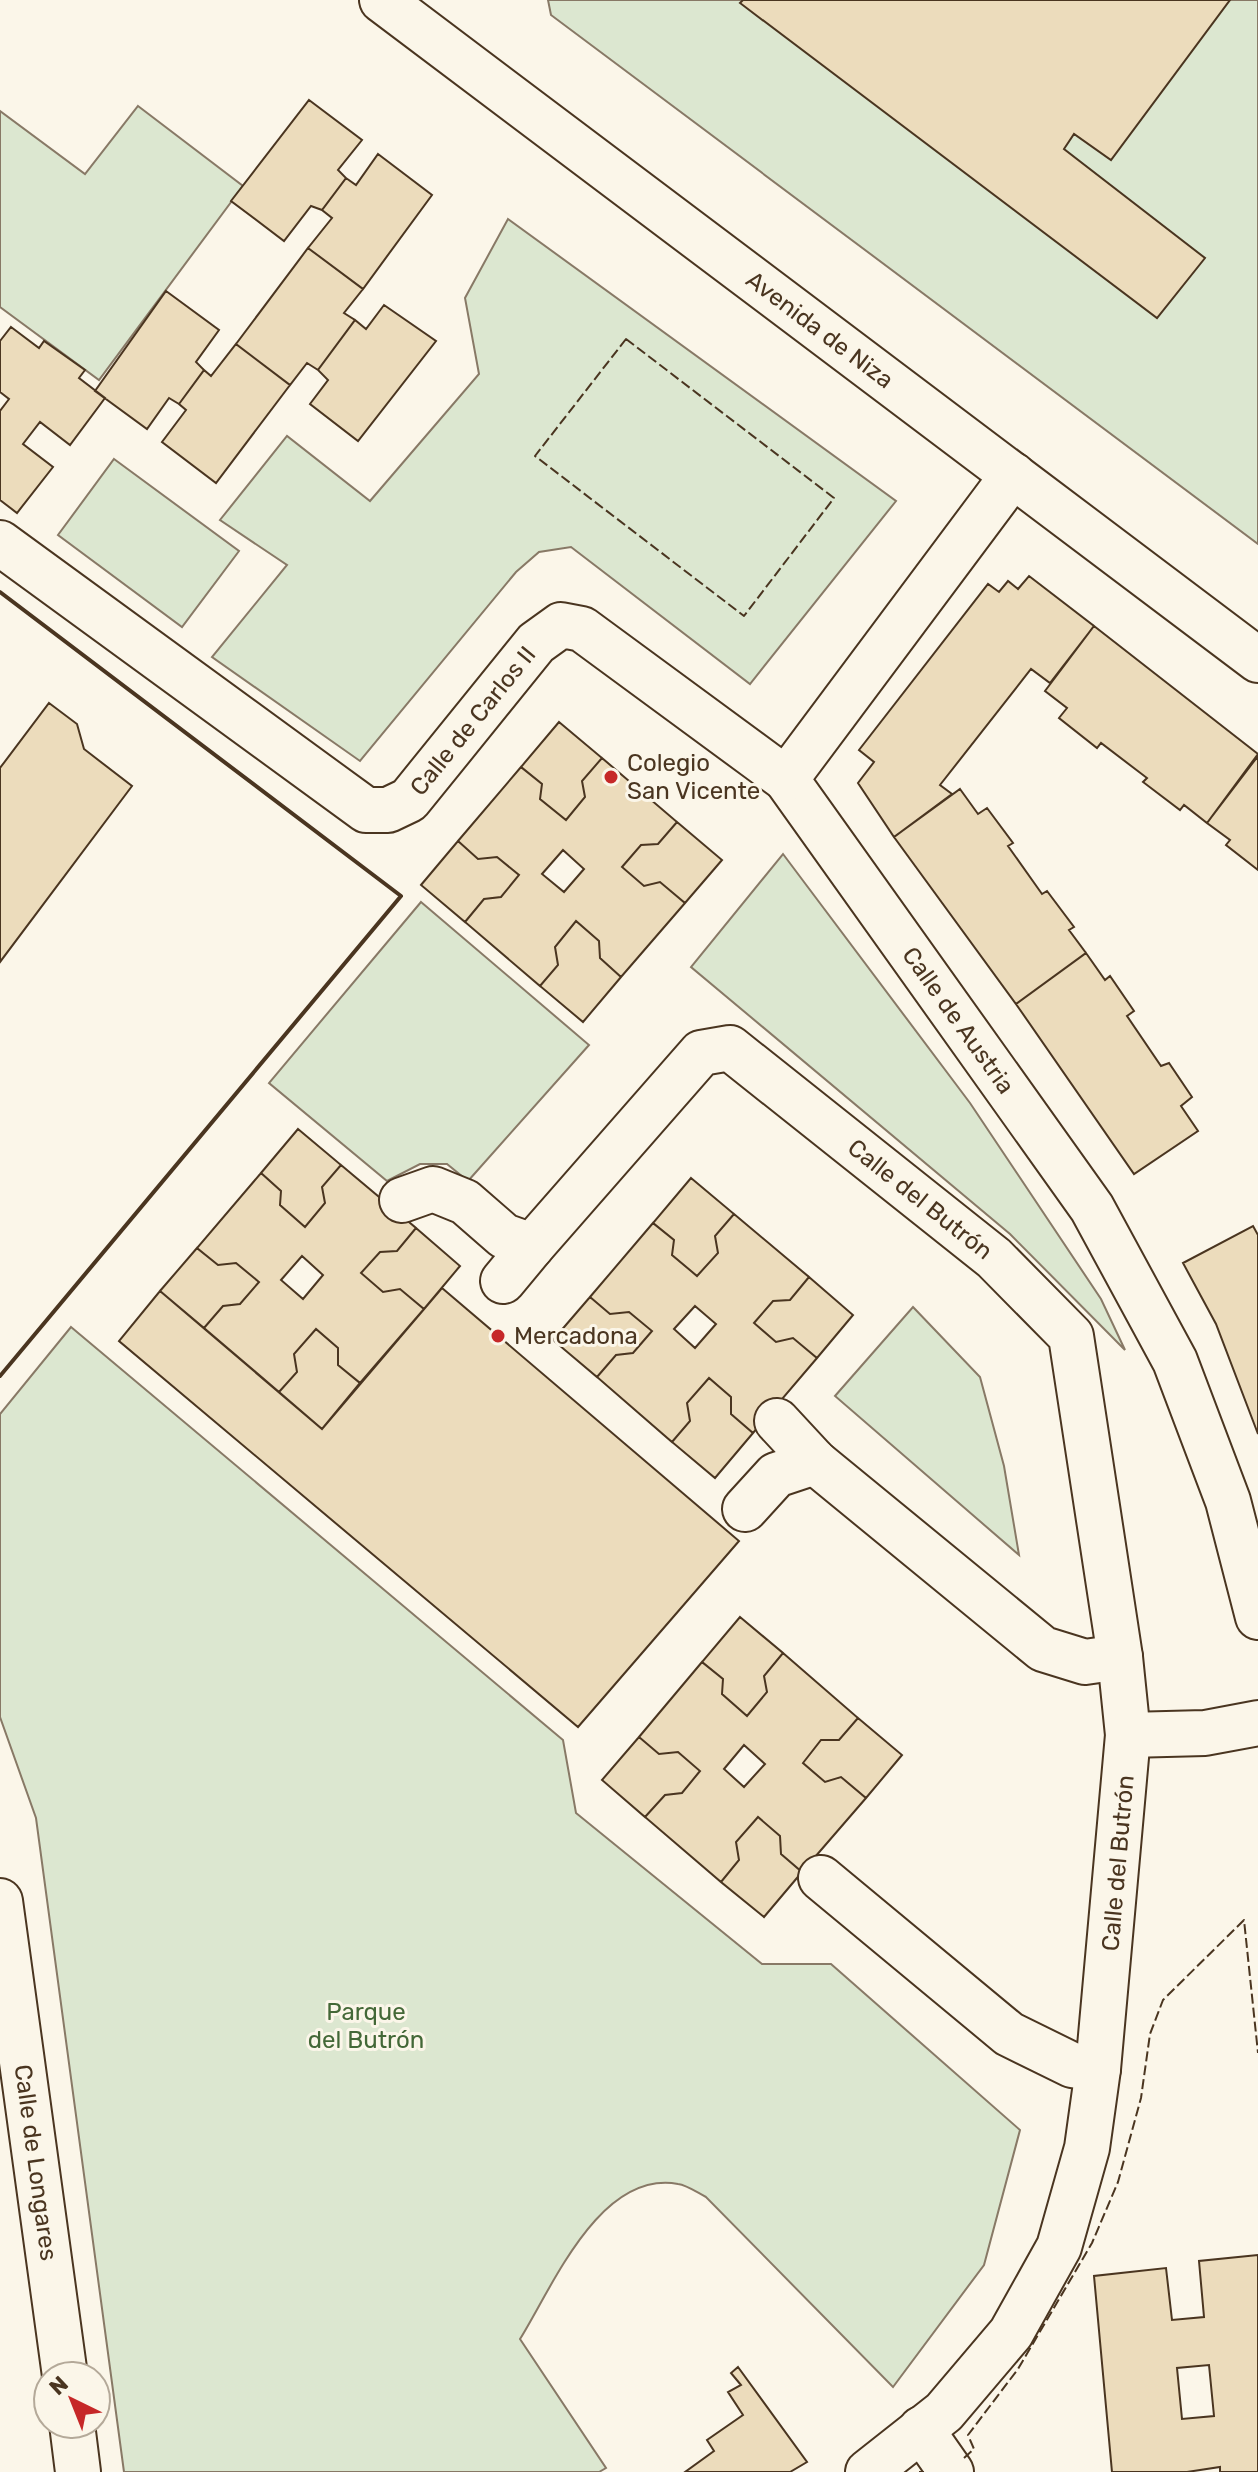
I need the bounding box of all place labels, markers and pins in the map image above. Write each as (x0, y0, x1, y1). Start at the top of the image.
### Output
place label: Colegio San Vicente (627, 749, 760, 805)
marker: Colegio San Vicente (602, 768, 620, 786)
place label: Mercadona (514, 1322, 638, 1350)
marker: Mercadona (489, 1327, 507, 1345)

